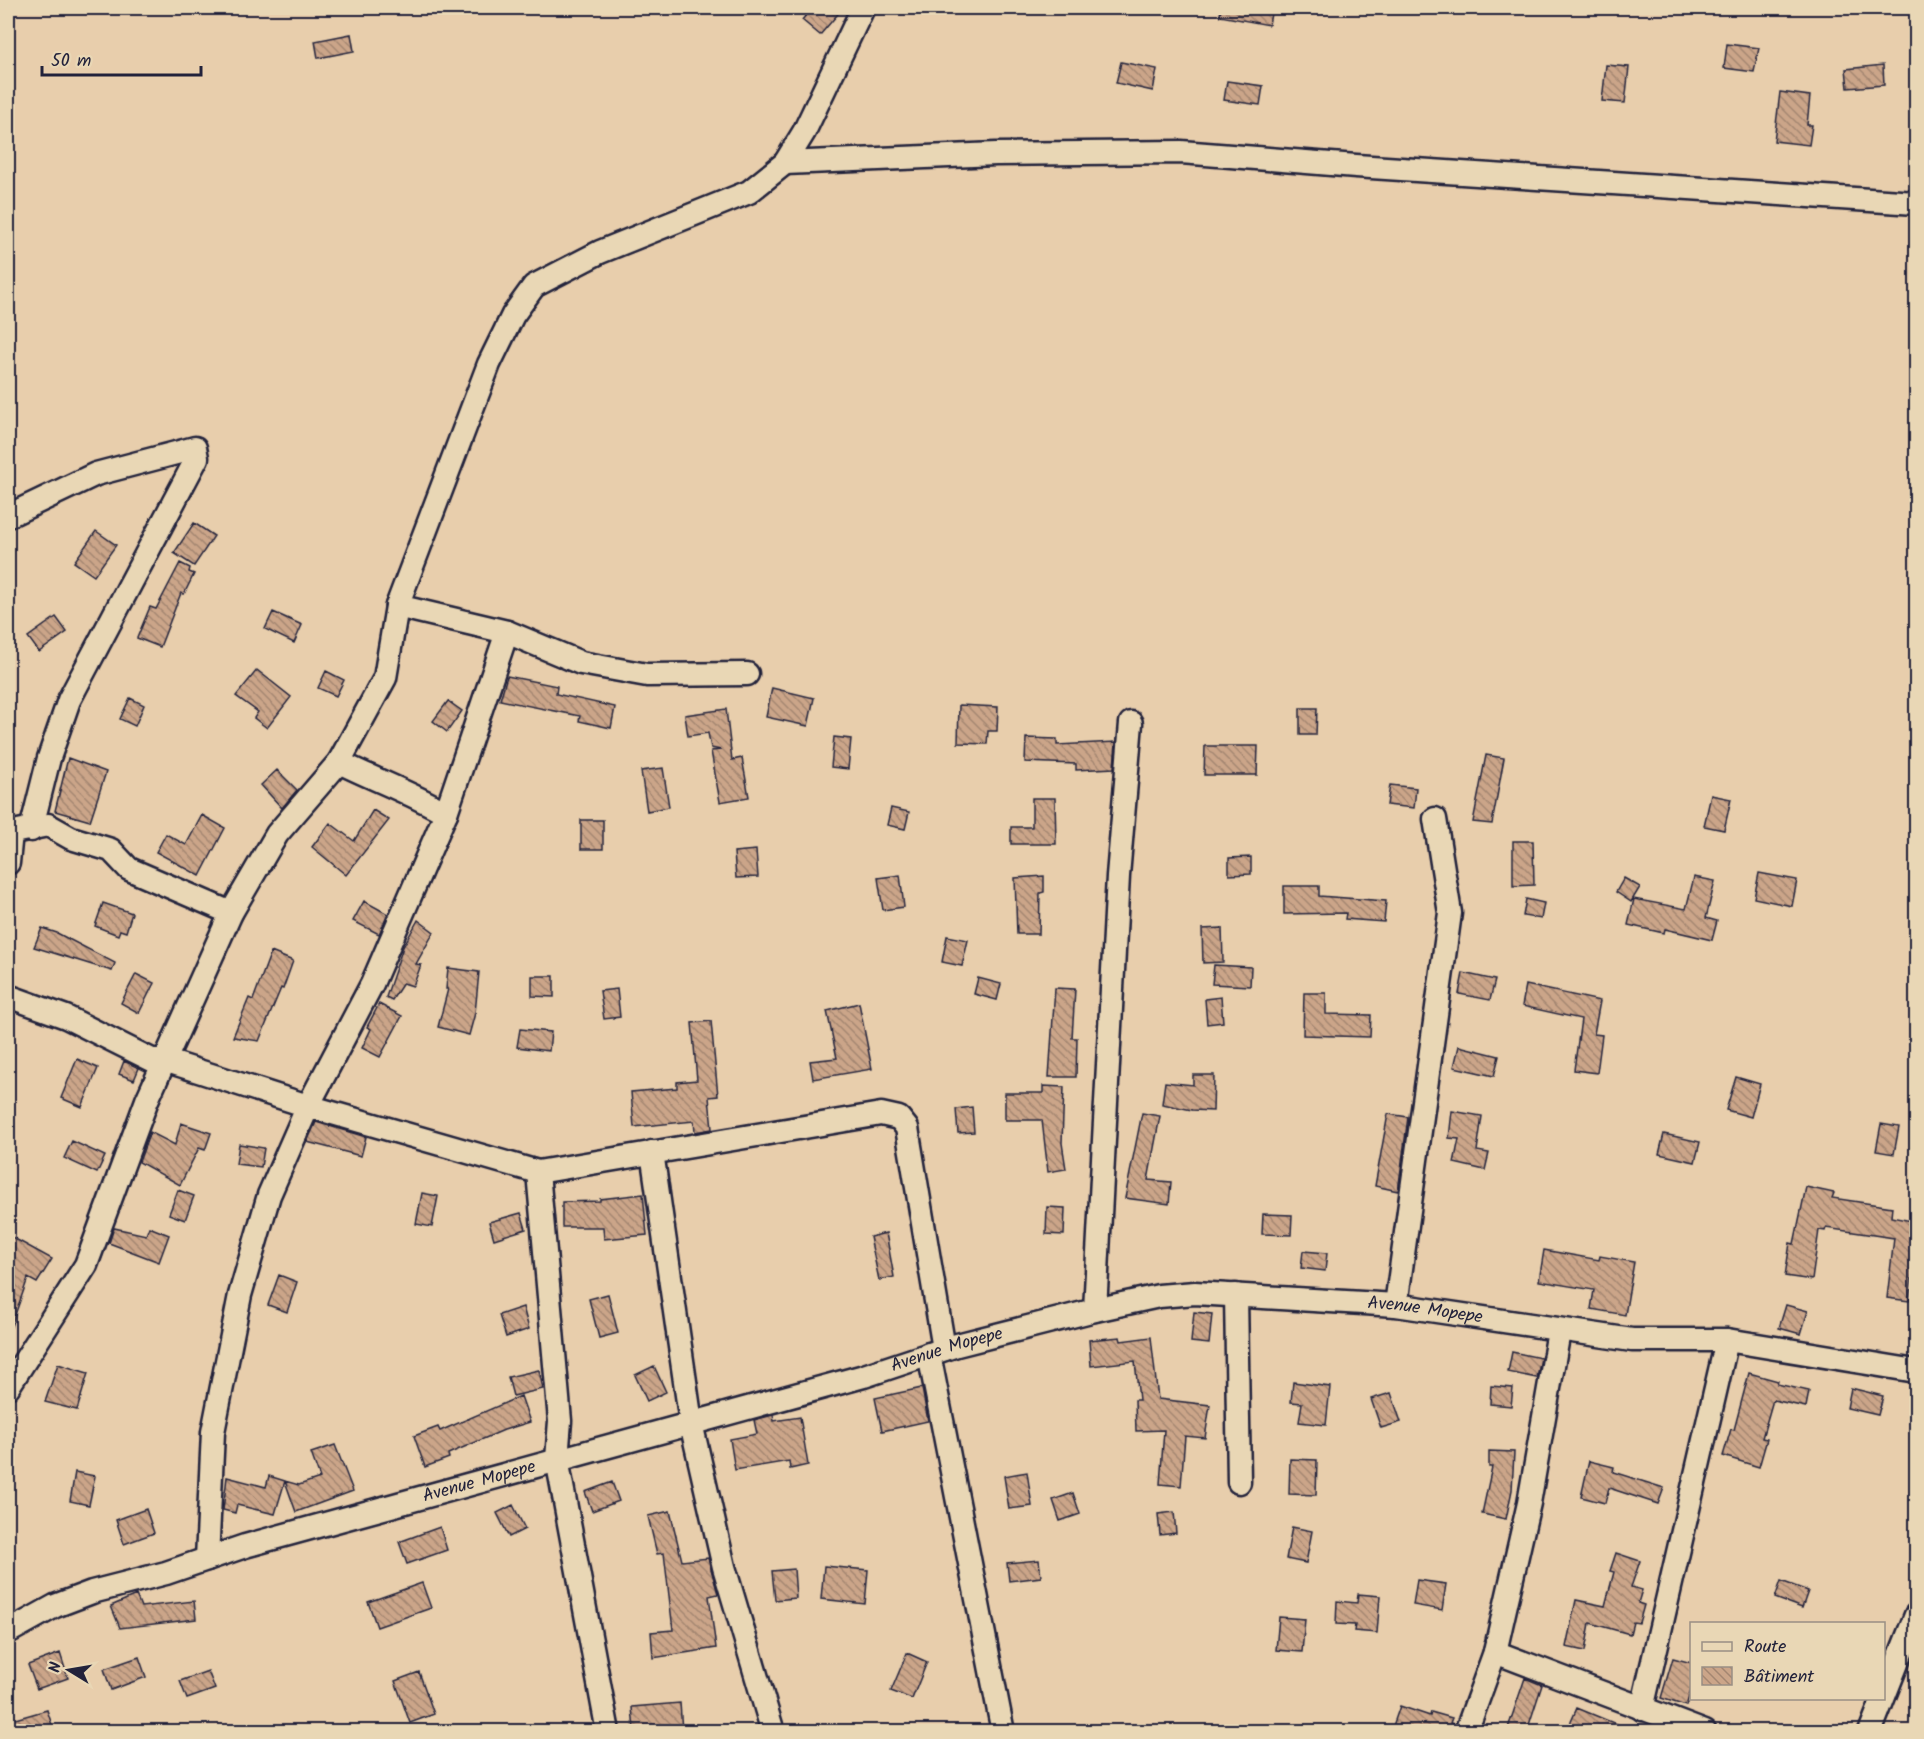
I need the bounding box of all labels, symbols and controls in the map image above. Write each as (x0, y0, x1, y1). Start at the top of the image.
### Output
scale bar (42, 39, 201, 77)
text: 50 m (51, 47, 91, 76)
street label: Avenue Mopepe (1367, 1289, 1485, 1332)
street label: Avenue Mopepe (887, 1319, 1006, 1381)
street label: Avenue Mopepe (419, 1452, 539, 1511)
legend (1690, 1622, 1885, 1700)
text: Route (1744, 1633, 1786, 1662)
north arrow (39, 1640, 99, 1700)
text: N (43, 1660, 69, 1675)
text: Bâtiment (1744, 1663, 1815, 1692)

